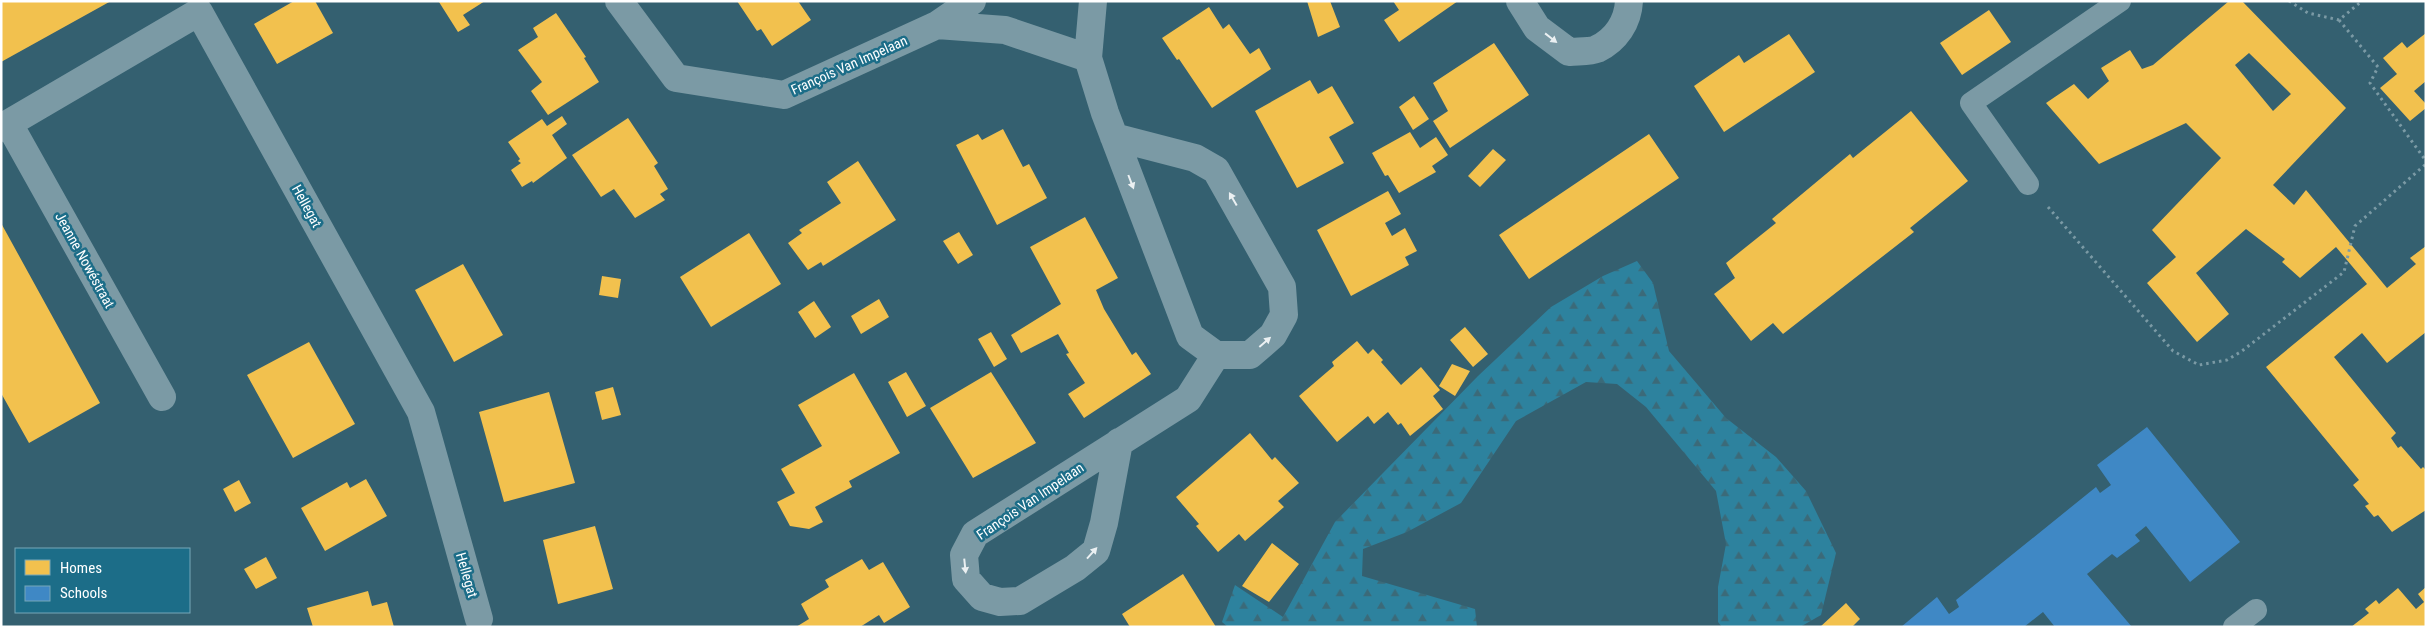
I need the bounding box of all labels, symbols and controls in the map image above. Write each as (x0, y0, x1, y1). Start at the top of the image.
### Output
street label: François Van Impelaan (788, 32, 910, 98)
one-way arrow (1544, 33, 1557, 44)
one-way arrow (1127, 175, 1135, 190)
street label: Hellegat (289, 182, 325, 230)
one-way arrow (1229, 192, 1238, 205)
street label: Jeanne Nowéstraat (52, 209, 118, 311)
one-way arrow (1258, 336, 1270, 348)
street label: François Van Impelaan (974, 459, 1086, 543)
one-way arrow (1086, 547, 1097, 560)
legend (15, 548, 190, 613)
street label: Hellegat (453, 551, 481, 599)
one-way arrow (961, 558, 969, 574)
text: Homes (60, 559, 102, 577)
text: Schools (60, 584, 107, 602)

